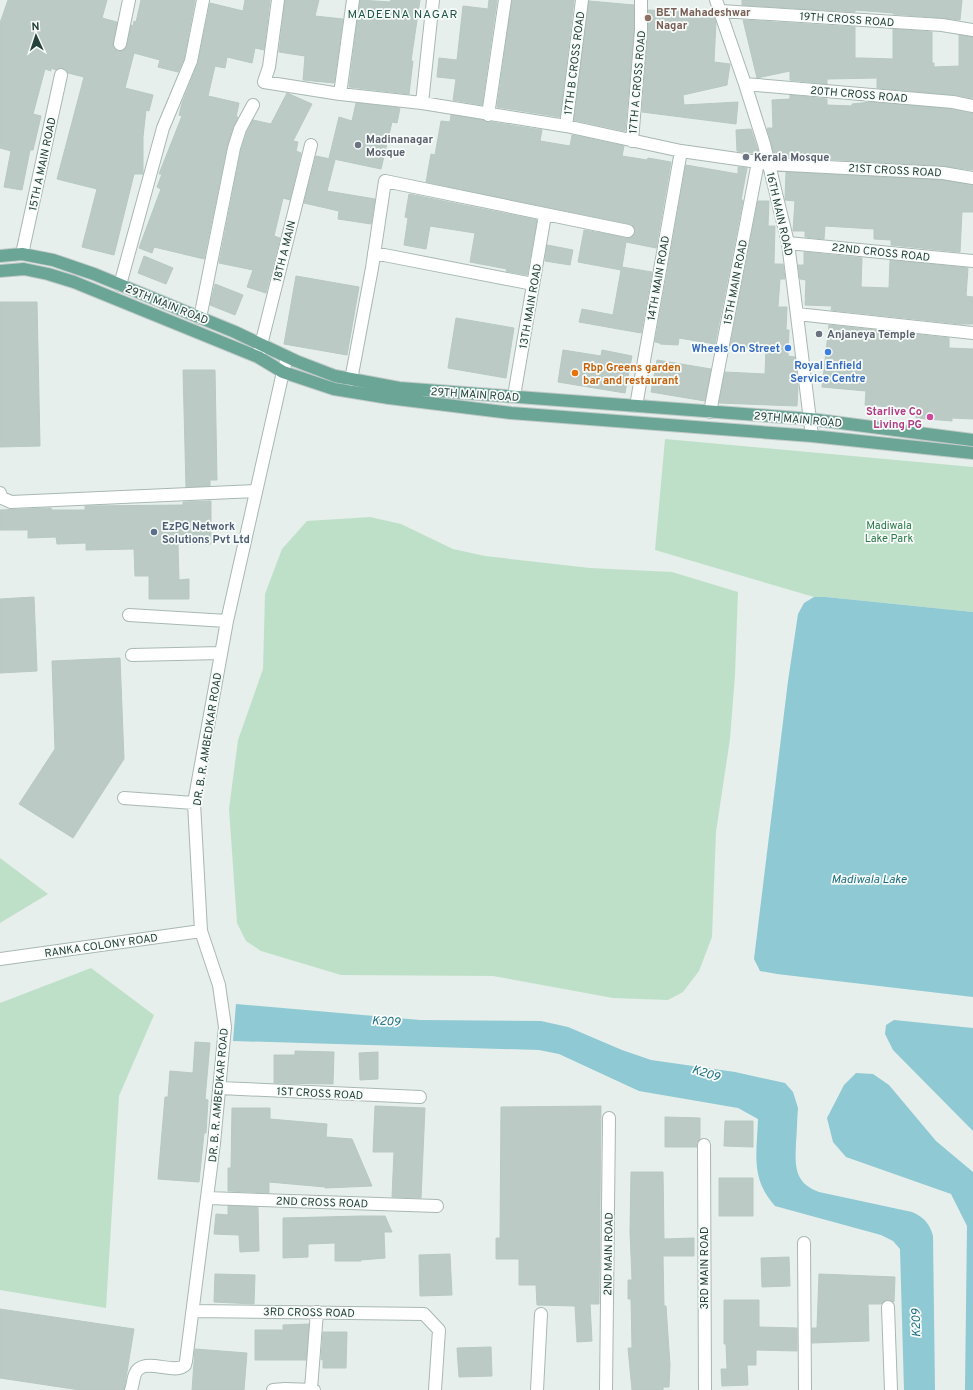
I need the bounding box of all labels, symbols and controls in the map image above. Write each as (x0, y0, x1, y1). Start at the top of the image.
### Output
place label: BET Mahadeshwar Nagar (656, 6, 751, 33)
district label: MADEENA NAGAR (347, 7, 459, 23)
street label: 17TH B CROSS ROAD (562, 10, 588, 116)
street label: 19TH CROSS ROAD (799, 10, 895, 30)
marker: BET Mahadeshwar Nagar (643, 13, 653, 23)
north arrow (16, 16, 56, 56)
text: N (31, 20, 40, 34)
street label: 17TH A CROSS ROAD (627, 30, 649, 134)
street label: 20TH CROSS ROAD (810, 84, 908, 106)
street label: 15TH A MAIN ROAD (26, 116, 60, 212)
place label: Madinanagar Mosque (366, 133, 434, 160)
marker: Madinanagar Mosque (353, 140, 363, 150)
place label: Kerala Mosque (754, 151, 829, 165)
marker: Kerala Mosque (741, 152, 751, 162)
street label: 21ST CROSS ROAD (848, 162, 942, 180)
street label: 16TH MAIN ROAD (763, 171, 795, 258)
street label: 18TH A MAIN (271, 219, 299, 284)
street label: 14TH MAIN ROAD (645, 235, 673, 322)
street label: 15TH MAIN ROAD (721, 238, 751, 326)
street label: 22ND CROSS ROAD (831, 241, 931, 265)
street label: 13TH MAIN ROAD (517, 263, 545, 350)
street label: 29TH MAIN ROAD (123, 282, 210, 328)
place label: Anjaneya Temple (827, 328, 915, 342)
marker: Anjaneya Temple (814, 329, 824, 339)
place label: Wheels On Street (692, 342, 780, 356)
marker: Wheels On Street (783, 343, 793, 353)
marker: Royal Enfield Service Centre (823, 347, 833, 357)
place label: Royal Enfield Service Centre (790, 359, 866, 386)
place label: Rbp Greens garden bar and restaurant (583, 361, 681, 388)
marker: Rbp Greens garden bar and restaurant (570, 368, 580, 378)
street label: 29TH MAIN ROAD (430, 385, 520, 405)
place label: Starlive Co Living PG (866, 405, 922, 432)
street label: 29TH MAIN ROAD (753, 409, 843, 431)
marker: Starlive Co Living PG (925, 412, 935, 422)
park label: Madiwala Lake Park (865, 519, 913, 546)
place label: EzPG Network Solutions Pvt Ltd (162, 520, 250, 547)
marker: EzPG Network Solutions Pvt Ltd (149, 527, 159, 537)
street label: DR. B. R. AMBEDKAR ROAD (191, 671, 225, 807)
water label: Madiwala Lake (831, 872, 907, 888)
street label: RANKA COLONY ROAD (44, 931, 159, 961)
water label: K209 (371, 1013, 402, 1031)
street label: DR. B. R. AMBEDKAR ROAD (206, 1027, 232, 1163)
water label: K209 (690, 1062, 723, 1086)
street label: 1ST CROSS ROAD (276, 1085, 364, 1103)
street label: 2ND CROSS ROAD (276, 1194, 368, 1212)
street label: 2ND MAIN ROAD (601, 1212, 617, 1296)
street label: 3RD MAIN ROAD (698, 1227, 712, 1309)
street label: 3RD CROSS ROAD (263, 1305, 355, 1321)
water label: K209 (909, 1307, 925, 1337)

